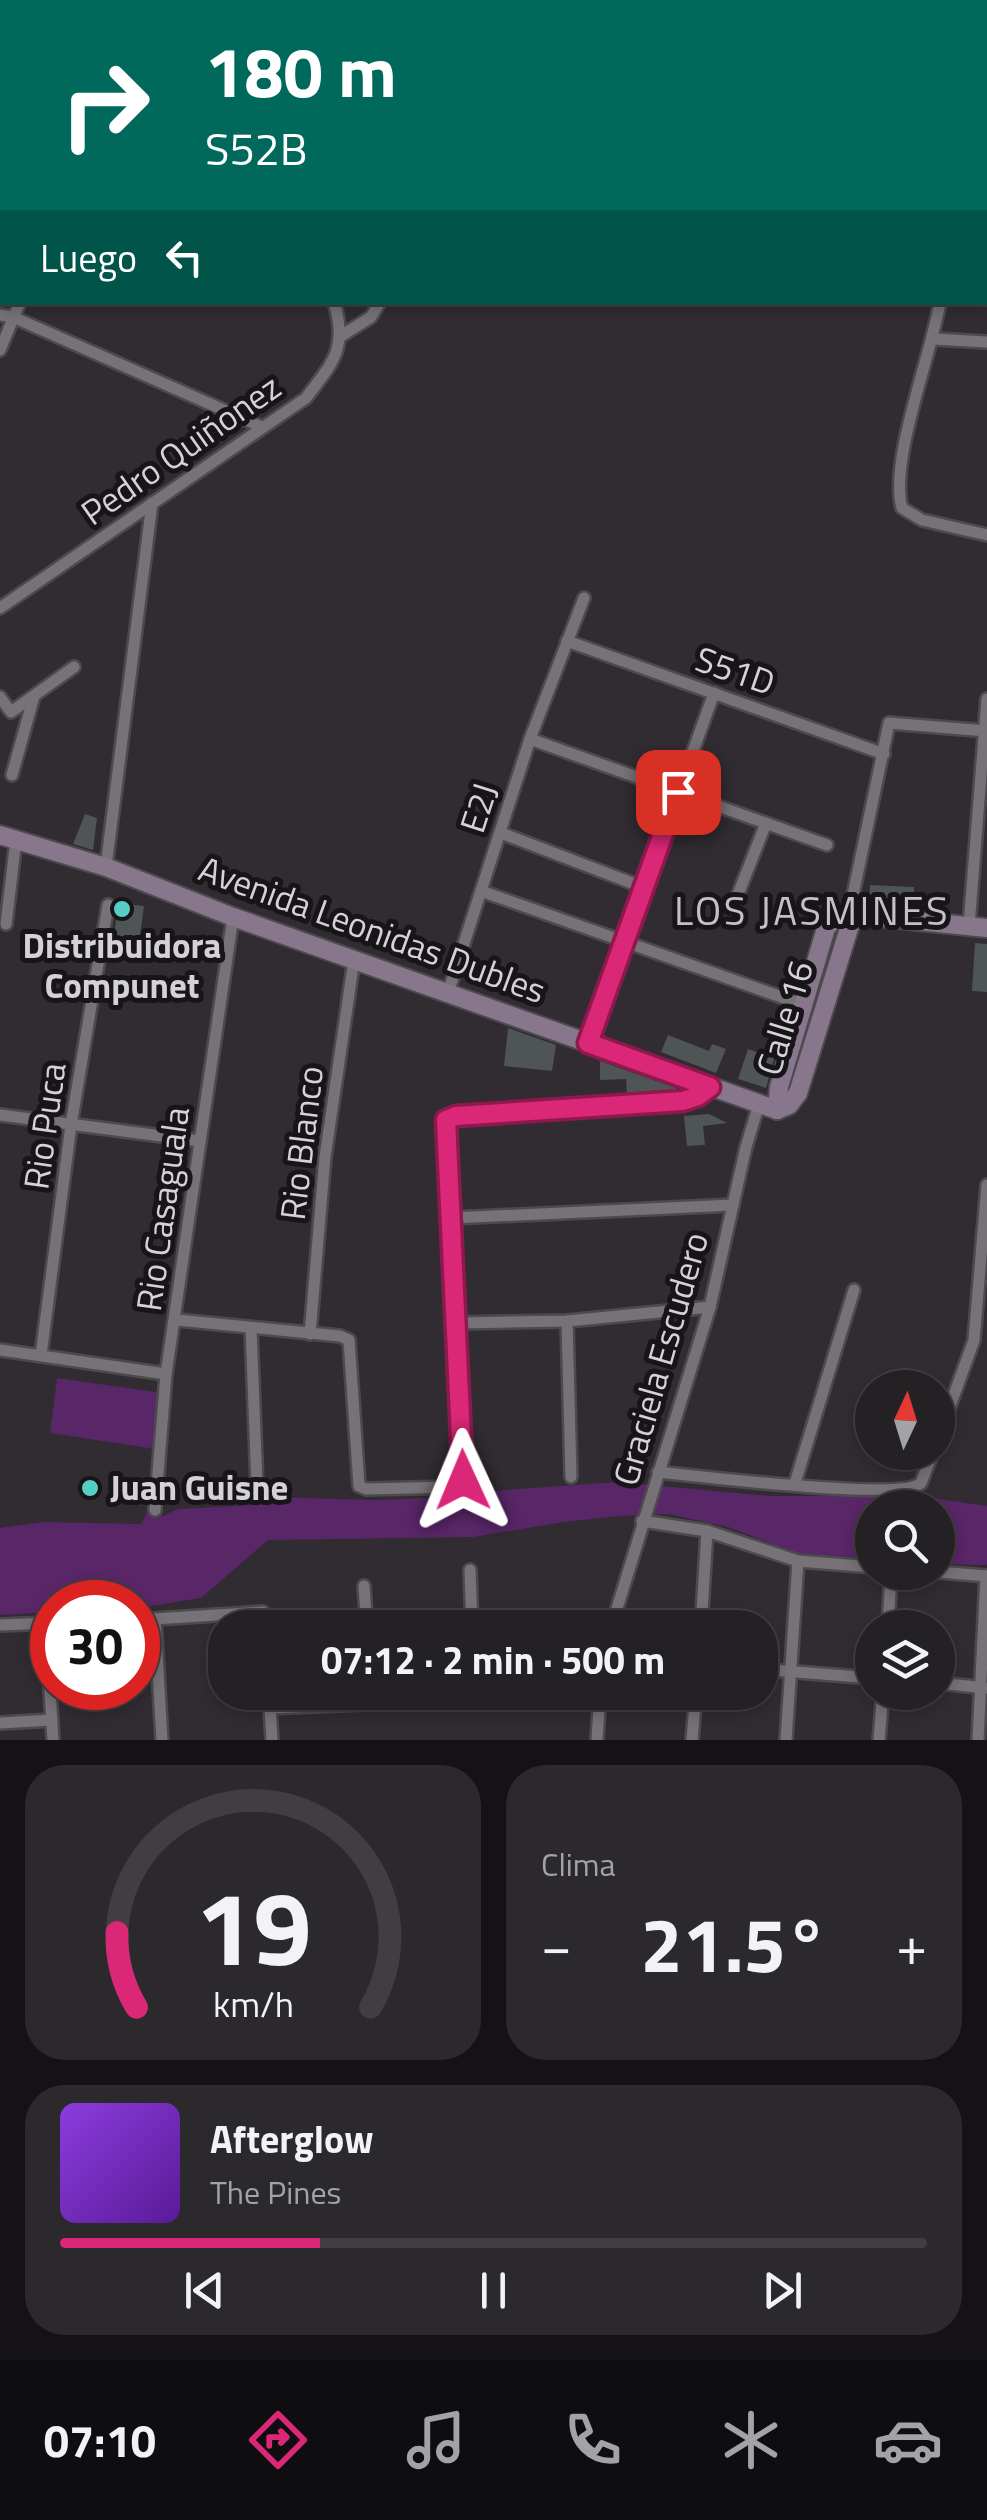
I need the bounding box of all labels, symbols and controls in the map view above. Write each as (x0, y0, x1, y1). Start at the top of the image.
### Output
text: 180 m (205, 18, 397, 124)
icon: right (40, 40, 170, 170)
text: S52B (205, 114, 308, 182)
text: Luego (40, 229, 137, 287)
icon: left (157, 230, 212, 285)
street label: Pedro Quiñonez (69, 360, 292, 538)
street label: S51D (688, 631, 782, 709)
pin (636, 750, 721, 835)
icon: arrive (651, 765, 706, 820)
street label: E2J (445, 776, 511, 839)
street label: Avenida Leonidas Dubles (191, 841, 553, 1017)
district label: LOS JASMINES (674, 880, 950, 941)
marker: Distribuidora Compunet (111, 898, 133, 920)
place label: Distribuidora Compunet (23, 918, 221, 1012)
street label: Calle 16 (741, 954, 827, 1082)
street label: Rio Puca (8, 1059, 80, 1193)
street label: Rio Blanco (265, 1063, 337, 1223)
street label: Rio Casaguala (121, 1103, 203, 1314)
street label: Graciela Escudero (598, 1226, 722, 1492)
north arrow (855, 1370, 955, 1470)
map controls (855, 1370, 955, 1710)
position arrow (411, 1428, 515, 1532)
place label: Juan Guisne (110, 1460, 288, 1514)
marker: Juan Guisne (79, 1477, 101, 1499)
button: search (855, 1490, 955, 1590)
speed limit sign: 30 (30, 1580, 160, 1710)
button: layers (855, 1610, 955, 1710)
text: 07:12 · 2 min · 500 m (321, 1631, 665, 1689)
text: Clima (541, 1840, 616, 1888)
text: 19 (195, 1847, 311, 2005)
text: 21.5° (640, 1887, 828, 2001)
text: − (541, 1903, 572, 1986)
text: + (896, 1903, 927, 1986)
text: km/h (213, 1976, 293, 2031)
text: Afterglow (210, 2110, 374, 2168)
text: The Pines (210, 2168, 341, 2216)
icon: previous (177, 2263, 232, 2318)
icon: pause (466, 2263, 521, 2318)
icon: next (755, 2263, 810, 2318)
icon: directions (243, 2405, 313, 2475)
icon: music (401, 2405, 471, 2475)
icon: phone (558, 2405, 628, 2475)
icon: climate (716, 2405, 786, 2475)
icon: car (873, 2405, 943, 2475)
text: 07:10 (44, 2406, 156, 2474)

